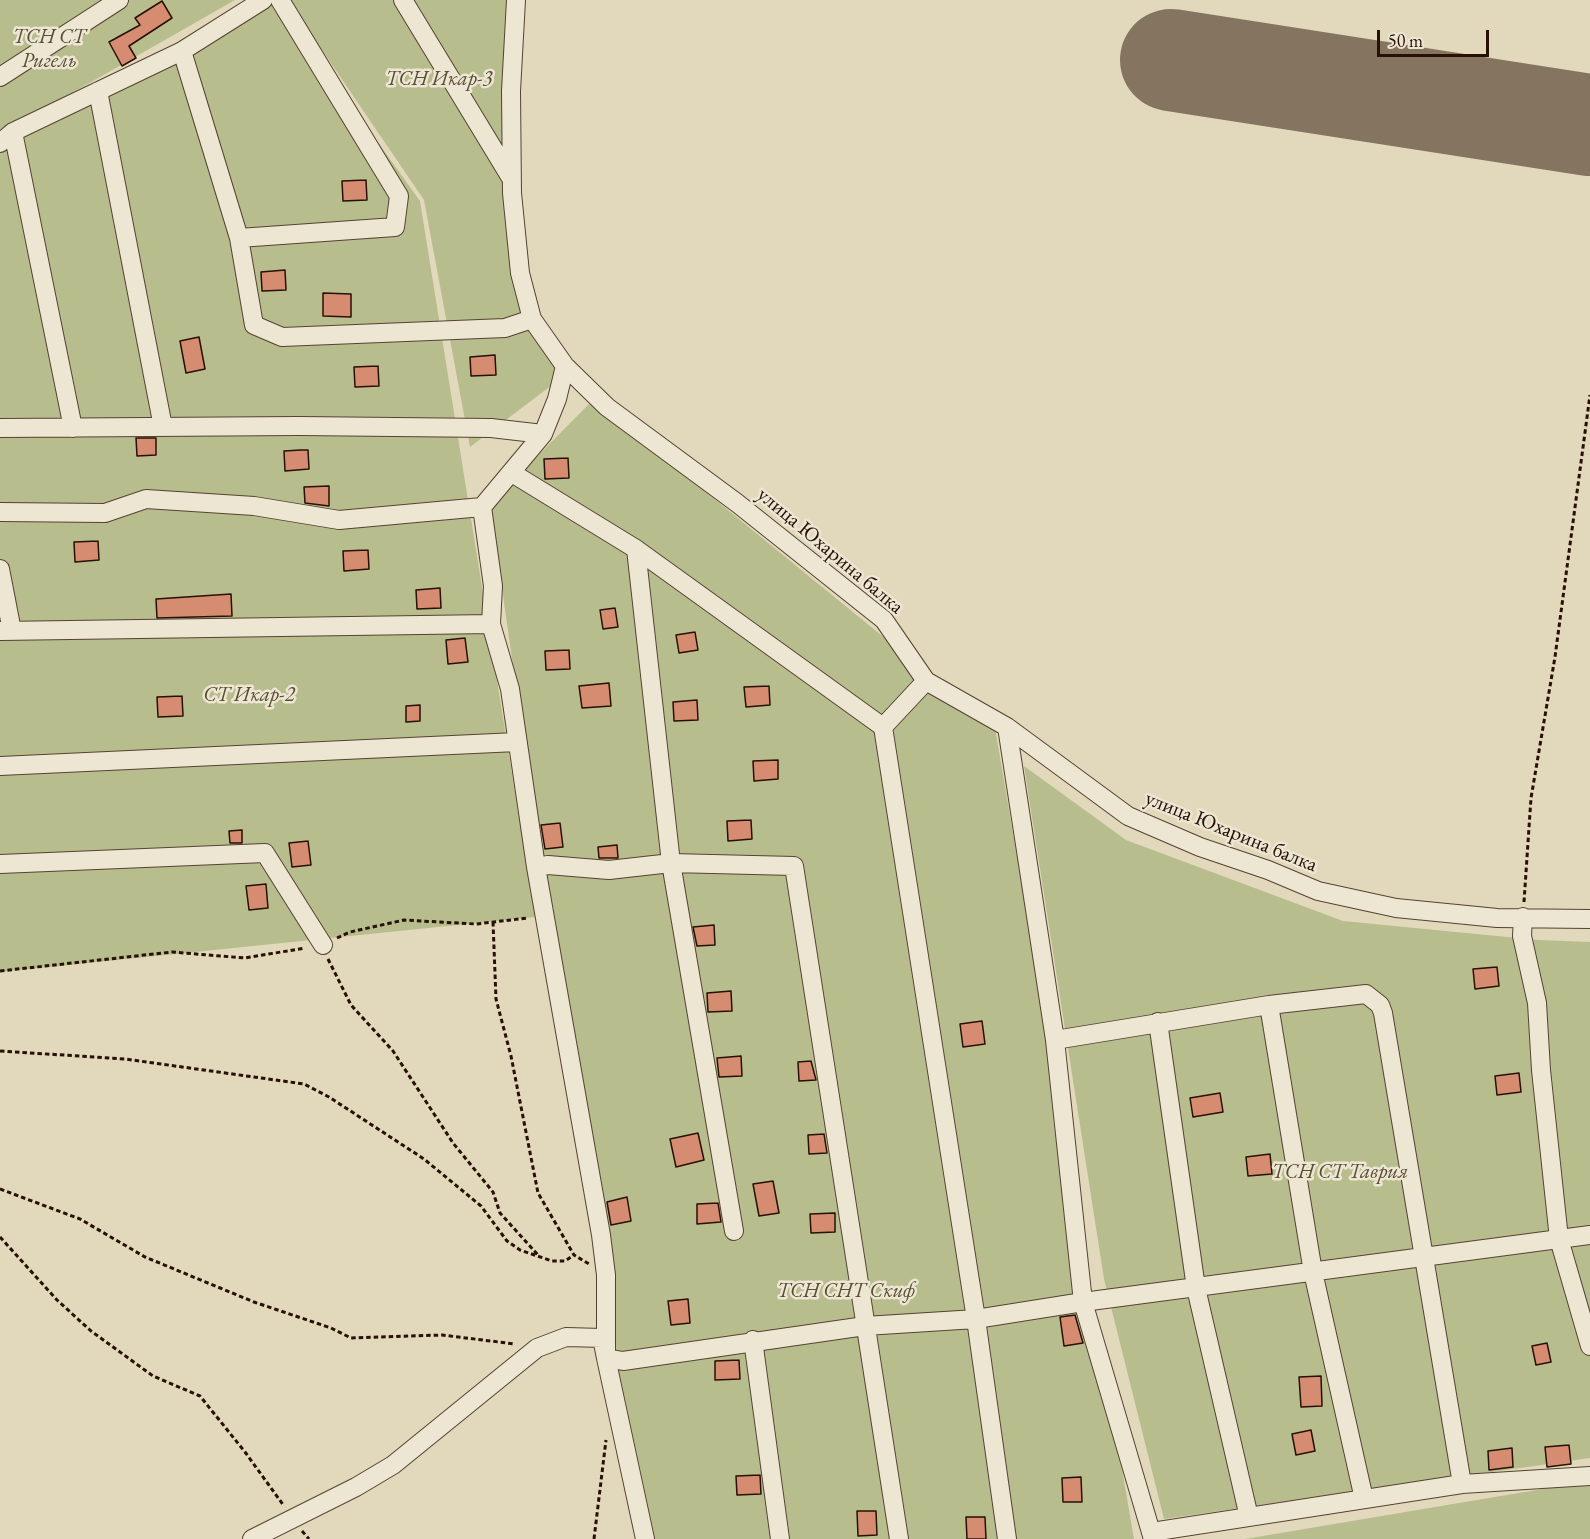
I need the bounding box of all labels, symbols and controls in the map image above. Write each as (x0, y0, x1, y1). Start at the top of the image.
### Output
scale bar (1380, 18, 1492, 56)
park label: ТСН СТ Ригель (13, 24, 85, 74)
text: 50 m (1388, 29, 1423, 52)
park label: ТСН Икар-3 (385, 66, 493, 92)
street label: улица Юхарина балка (752, 482, 908, 620)
park label: СТ Икар-2 (203, 682, 295, 708)
street label: улица Юхарина балка (1141, 786, 1321, 878)
park label: ТСН СТ Таврия (1272, 1159, 1408, 1185)
park label: ТСН СНТ Скиф (777, 1278, 915, 1304)

